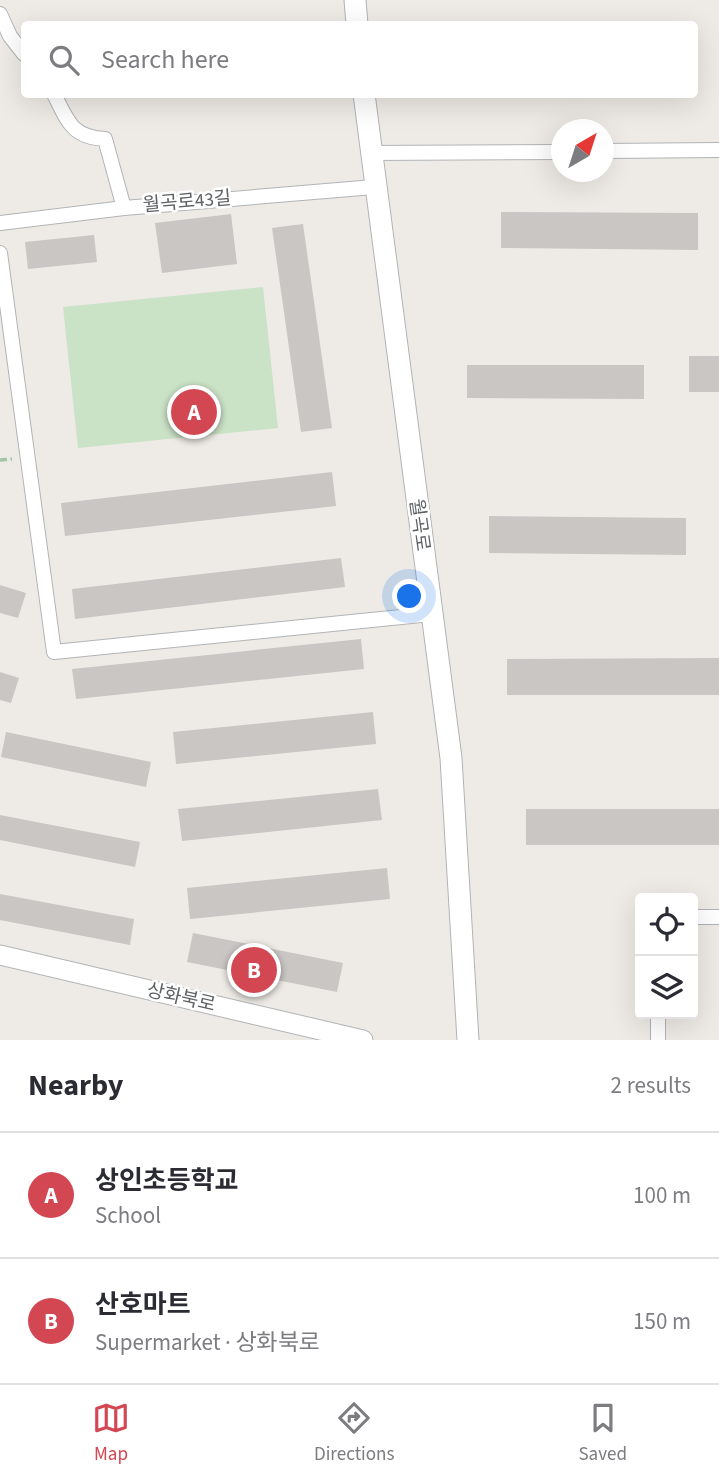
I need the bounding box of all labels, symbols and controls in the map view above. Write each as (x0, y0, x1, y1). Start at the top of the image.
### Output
search box (21, 21, 698, 98)
icon: search (45, 41, 83, 79)
text: Search here (101, 41, 229, 78)
north arrow (551, 119, 614, 182)
street label: 월곡로43길 (142, 185, 232, 219)
pin: A (171, 386, 217, 438)
street label: 월곡로 (402, 497, 436, 553)
your location (392, 579, 426, 613)
map controls (635, 893, 698, 1019)
button: locate (635, 893, 698, 956)
pin: B (231, 944, 277, 996)
button: layers (635, 956, 698, 1019)
street label: 상화북로 (144, 977, 218, 1019)
text: Nearby (28, 1064, 123, 1107)
text: 2 results (611, 1069, 691, 1102)
text: 상인초등학교 (95, 1162, 239, 1199)
text: A (44, 1179, 58, 1212)
text: 100 m (633, 1179, 691, 1212)
text: School (95, 1199, 161, 1232)
text: 산호마트 (95, 1286, 191, 1323)
text: B (44, 1305, 58, 1338)
text: 150 m (633, 1305, 691, 1338)
text: Supermarket · 상화북로 (95, 1326, 320, 1359)
tab: Map (92, 1399, 130, 1468)
tab: Directions (314, 1399, 394, 1468)
tab: Saved (578, 1399, 627, 1468)

